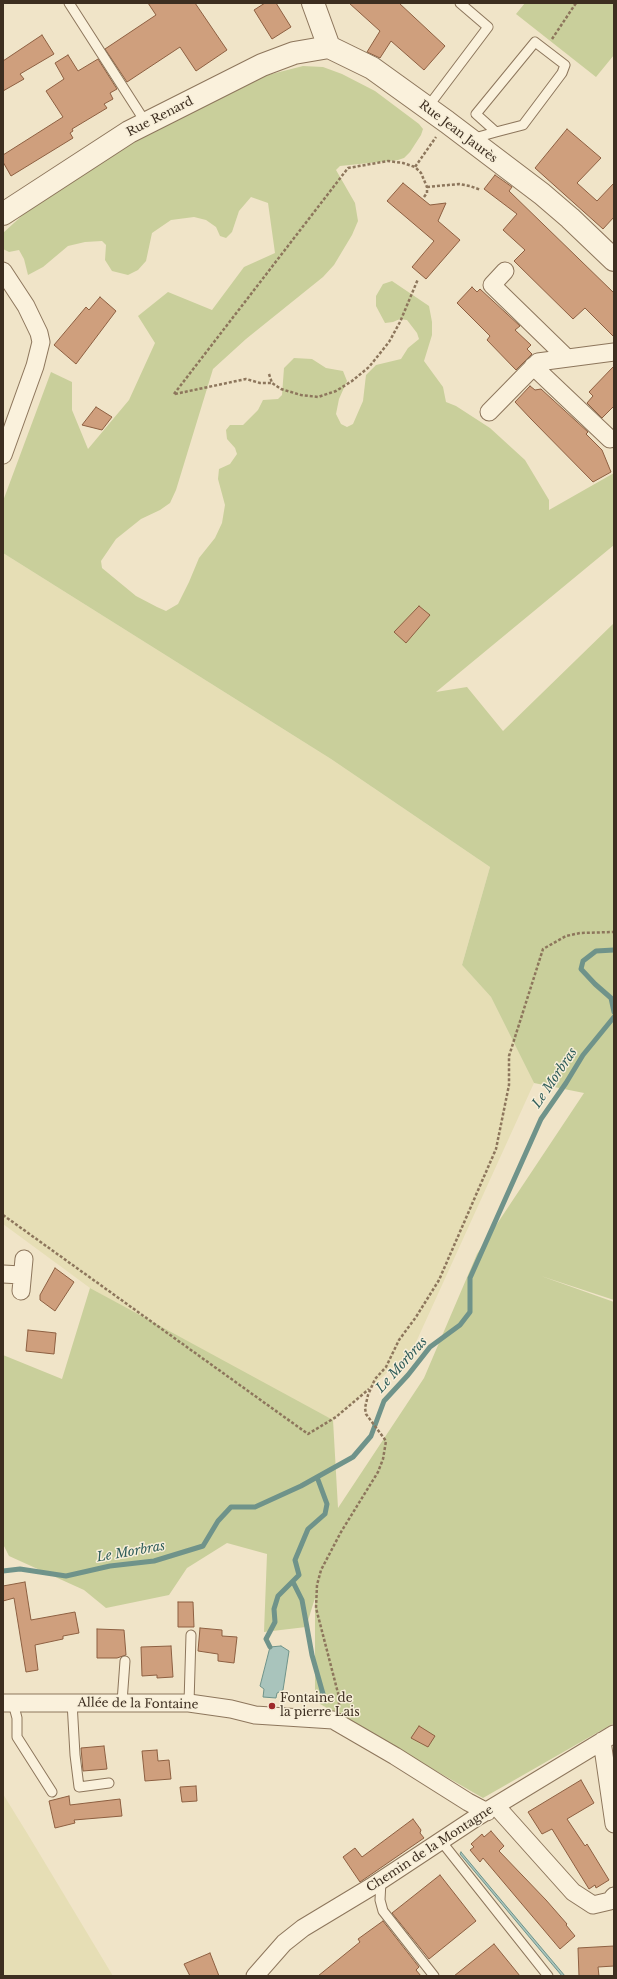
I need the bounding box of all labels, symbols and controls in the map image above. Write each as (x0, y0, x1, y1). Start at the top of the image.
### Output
street label: Rue Renard (124, 94, 196, 140)
street label: Rue Jean Jaurès (416, 98, 500, 166)
water label: Le Morbras (529, 1045, 581, 1111)
water label: Le Morbras (373, 1334, 431, 1396)
water label: Le Morbras (96, 1538, 166, 1566)
place label: Fontaine de la pierre Lais (280, 1692, 360, 1720)
street label: Allée de la Fontaine (78, 1696, 198, 1712)
marker: Fontaine de la pierre Lais (267, 1701, 277, 1711)
street label: Chemin de la Montagne (364, 1803, 496, 1895)

